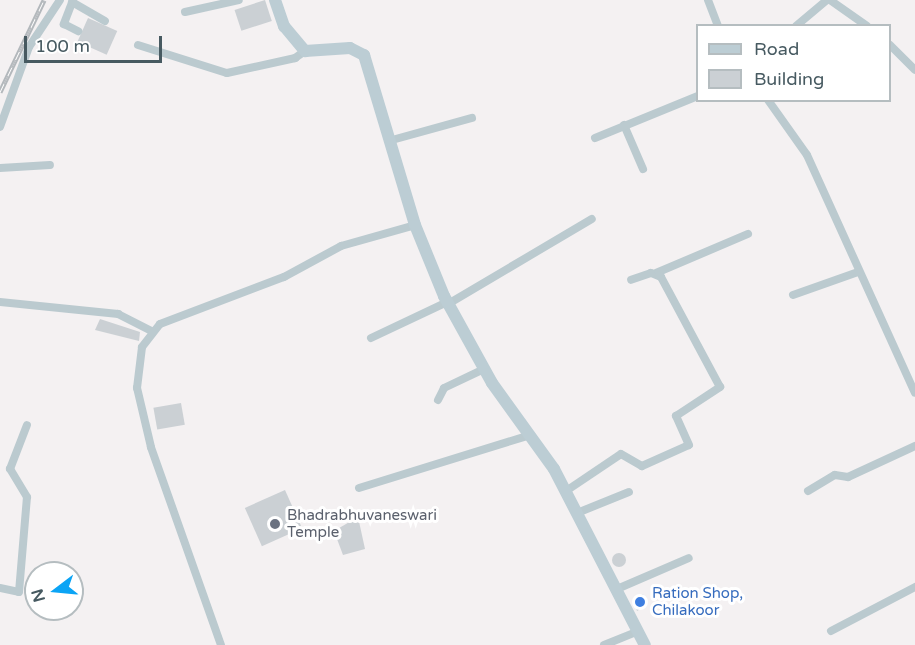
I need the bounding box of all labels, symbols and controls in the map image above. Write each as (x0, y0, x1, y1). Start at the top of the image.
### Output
scale bar (27, 24, 165, 62)
legend (696, 24, 891, 102)
text: 100 m (35, 35, 90, 57)
text: Road (754, 38, 799, 60)
text: Building (754, 68, 824, 90)
place label: Bhadrabhuvaneswari Temple (287, 506, 437, 541)
marker: Bhadrabhuvaneswari Temple (268, 517, 282, 531)
north arrow (24, 561, 84, 621)
place label: Ration Shop, Chilakoor (652, 584, 743, 619)
text: N (27, 586, 50, 604)
marker: Ration Shop, Chilakoor (633, 595, 647, 609)

